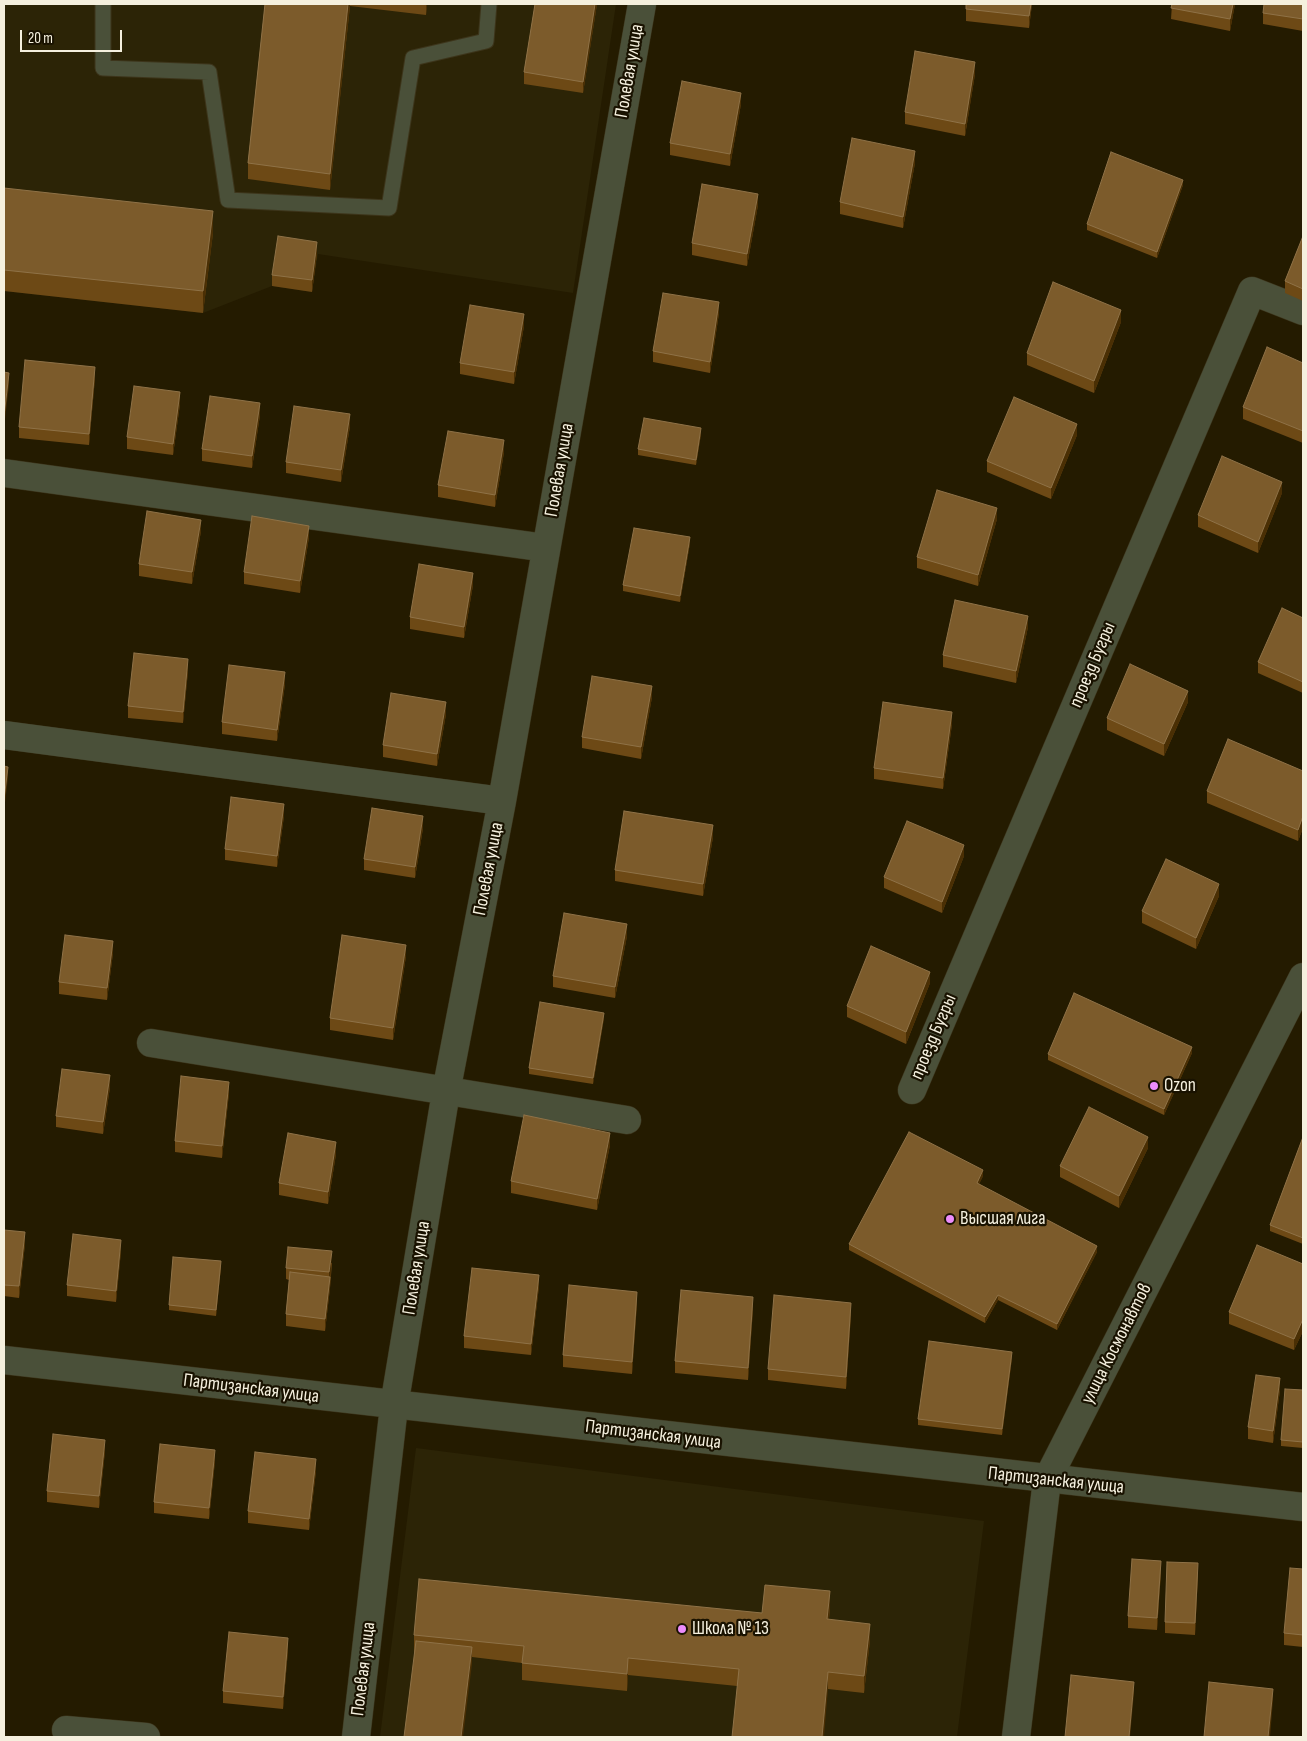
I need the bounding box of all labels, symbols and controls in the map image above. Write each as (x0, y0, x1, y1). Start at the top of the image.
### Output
scale bar (22, 20, 125, 52)
street label: Полевая улица (611, 22, 649, 120)
text: 20 m (28, 29, 53, 48)
street label: Полевая улица (541, 421, 579, 519)
street label: проезд Бугры (1065, 619, 1121, 711)
street label: Полевая улица (469, 820, 509, 918)
street label: проезд Бугры (906, 991, 962, 1083)
place label: Ozon (1164, 1075, 1196, 1097)
marker: Ozon (1148, 1080, 1160, 1092)
place label: Высшая лига (960, 1208, 1046, 1230)
marker: Высшая лига (944, 1213, 956, 1225)
street label: Полевая улица (398, 1219, 436, 1317)
street label: улица Космонавтов (1077, 1280, 1157, 1408)
street label: Партизанская улица (182, 1369, 320, 1409)
street label: Партизанская улица (584, 1415, 722, 1455)
street label: Партизанская улица (987, 1463, 1125, 1499)
place label: Школа № 13 (692, 1618, 769, 1640)
street label: Полевая улица (347, 1621, 381, 1717)
marker: Школа № 13 (676, 1623, 688, 1635)

